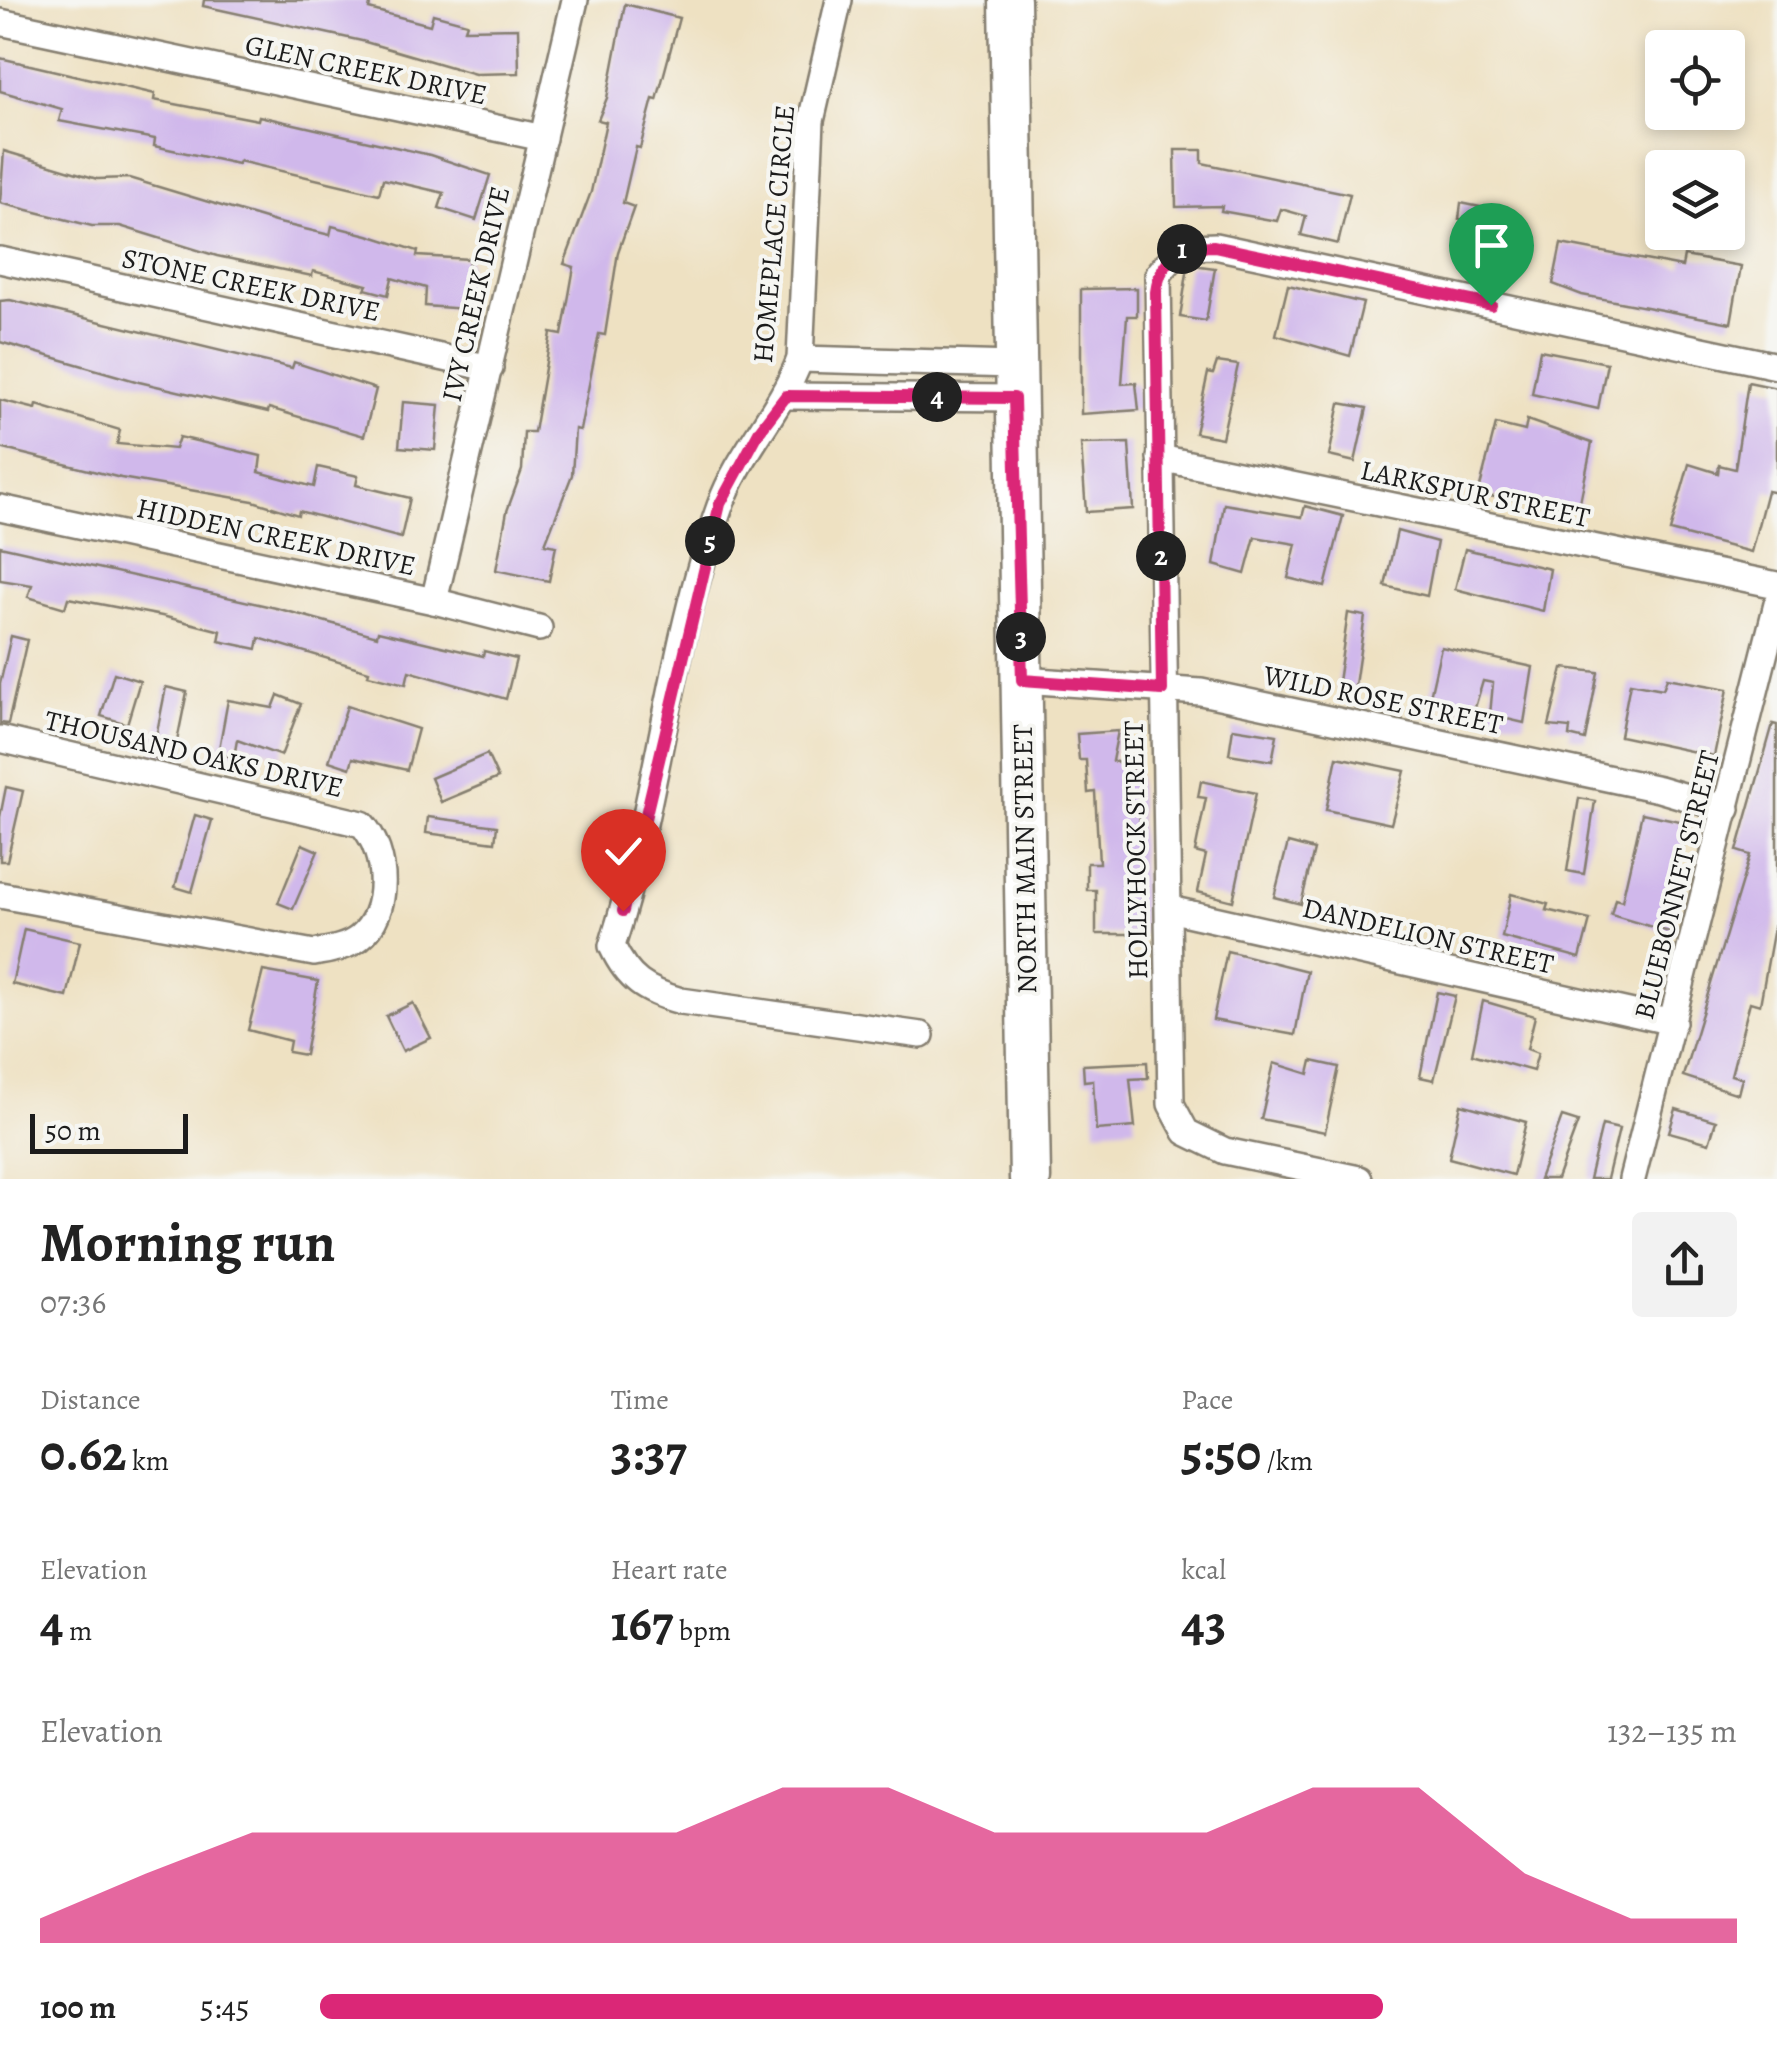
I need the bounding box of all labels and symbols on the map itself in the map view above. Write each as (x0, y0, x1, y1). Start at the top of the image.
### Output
street label: GLEN CREEK DRIVE (242, 26, 490, 114)
street label: HOMEPLACE CIRCLE (744, 103, 804, 365)
street label: IVY CREEK DRIVE (433, 183, 519, 405)
pin (1449, 203, 1534, 306)
pin: 1 (1157, 224, 1207, 274)
street label: STONE CREEK DRIVE (119, 239, 383, 331)
pin: 4 (912, 372, 962, 422)
street label: LARKSPUR STREET (1357, 451, 1593, 537)
street label: HIDDEN CREEK DRIVE (133, 489, 419, 585)
pin: 5 (685, 516, 735, 566)
pin: 2 (1136, 531, 1186, 581)
pin: 3 (996, 612, 1046, 662)
street label: WILD ROSE STREET (1259, 656, 1506, 744)
street label: THOUSAND OAKS DRIVE (41, 701, 347, 807)
street label: HOLLYHOCK STREET (1115, 720, 1157, 980)
street label: NORTH MAIN STREET (1004, 724, 1046, 994)
street label: BLUEBONNET STREET (1625, 747, 1729, 1023)
pin (581, 809, 666, 912)
street label: DANDELION STREET (1299, 889, 1557, 983)
scale bar (30, 1109, 188, 1154)

